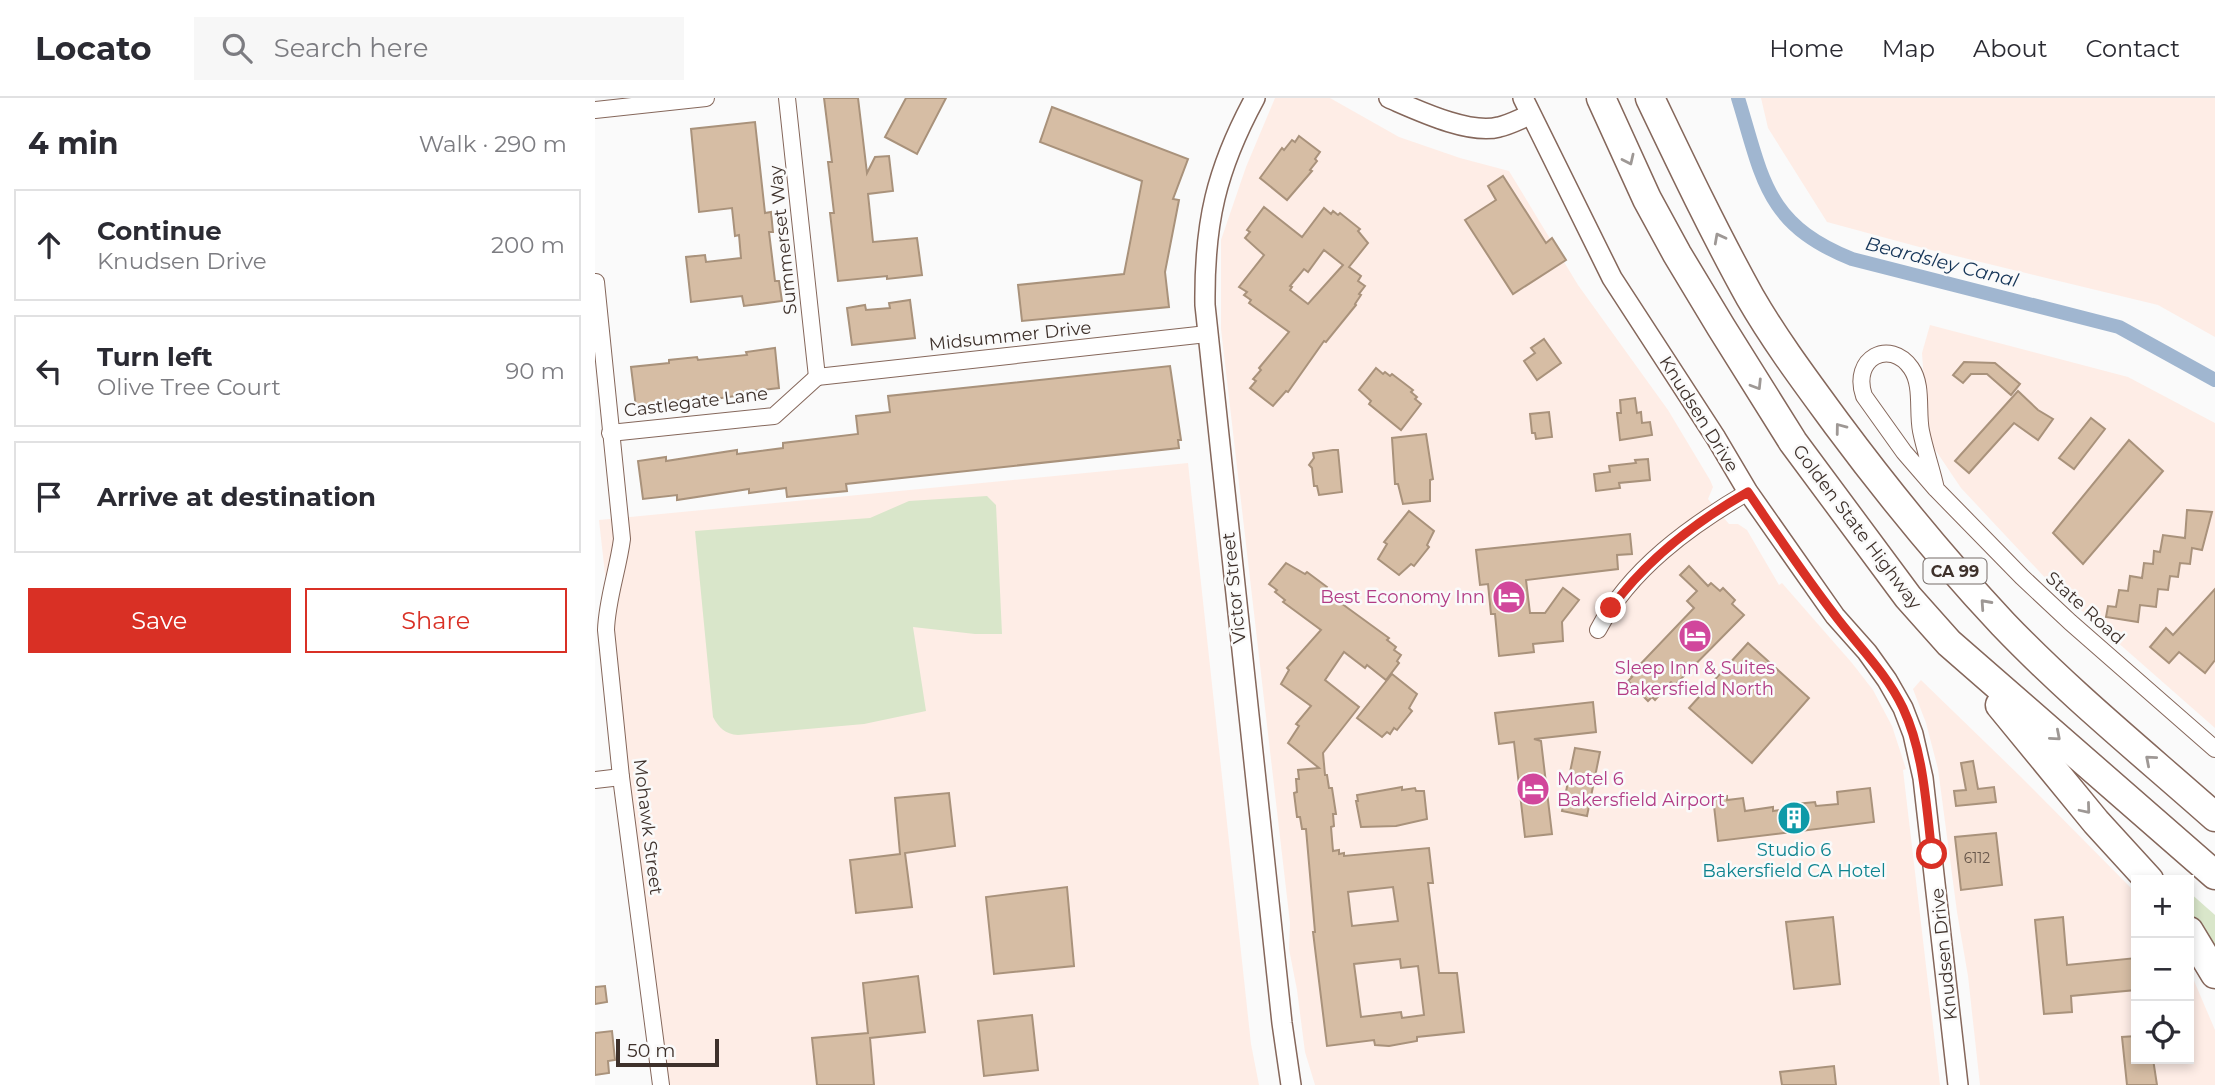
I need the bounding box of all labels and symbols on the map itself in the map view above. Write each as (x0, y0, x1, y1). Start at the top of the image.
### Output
one-way arrow (1621, 153, 1635, 165)
street label: Summerset Way (764, 164, 802, 316)
water label: Beardsley Canal (1863, 232, 2022, 292)
one-way arrow (1714, 233, 1727, 245)
street label: Midsummer Drive (928, 317, 1092, 355)
street label: Knudsen Drive (1654, 352, 1744, 476)
one-way arrow (1748, 377, 1761, 390)
street label: Castlegate Lane (623, 382, 769, 422)
one-way arrow (1836, 423, 1849, 436)
street label: Golden State Highway (1788, 440, 1926, 614)
street label: Victor Street (1217, 531, 1251, 645)
road number: CA 99 (1923, 558, 1987, 584)
street label: State Road (2041, 567, 2129, 649)
hotel icon: Best Economy Inn (1490, 578, 1528, 616)
place label: Best Economy Inn (1320, 586, 1485, 608)
route end (1595, 592, 1626, 623)
one-way arrow (1980, 599, 1993, 612)
hotel icon: Sleep Inn & Suites Bakersfield North (1676, 617, 1714, 655)
place label: Sleep Inn & Suites Bakersfield North (1615, 657, 1775, 700)
one-way arrow (2048, 728, 2061, 740)
one-way arrow (2145, 756, 2158, 768)
street label: Mohawk Street (629, 758, 667, 896)
place label: Motel 6 Bakersfield Airport (1557, 768, 1725, 811)
hotel icon: Motel 6 Bakersfield Airport (1514, 770, 1552, 808)
building icon: Studio 6 Bakersfield CA Hotel (1775, 799, 1813, 837)
one-way arrow (2078, 801, 2090, 814)
route start (1916, 838, 1947, 869)
place label: Studio 6 Bakersfield CA Hotel (1702, 839, 1886, 882)
house number: 6112 (1964, 849, 1990, 867)
street label: Knudsen Drive (1926, 887, 1962, 1021)
scale bar (616, 1036, 719, 1068)

